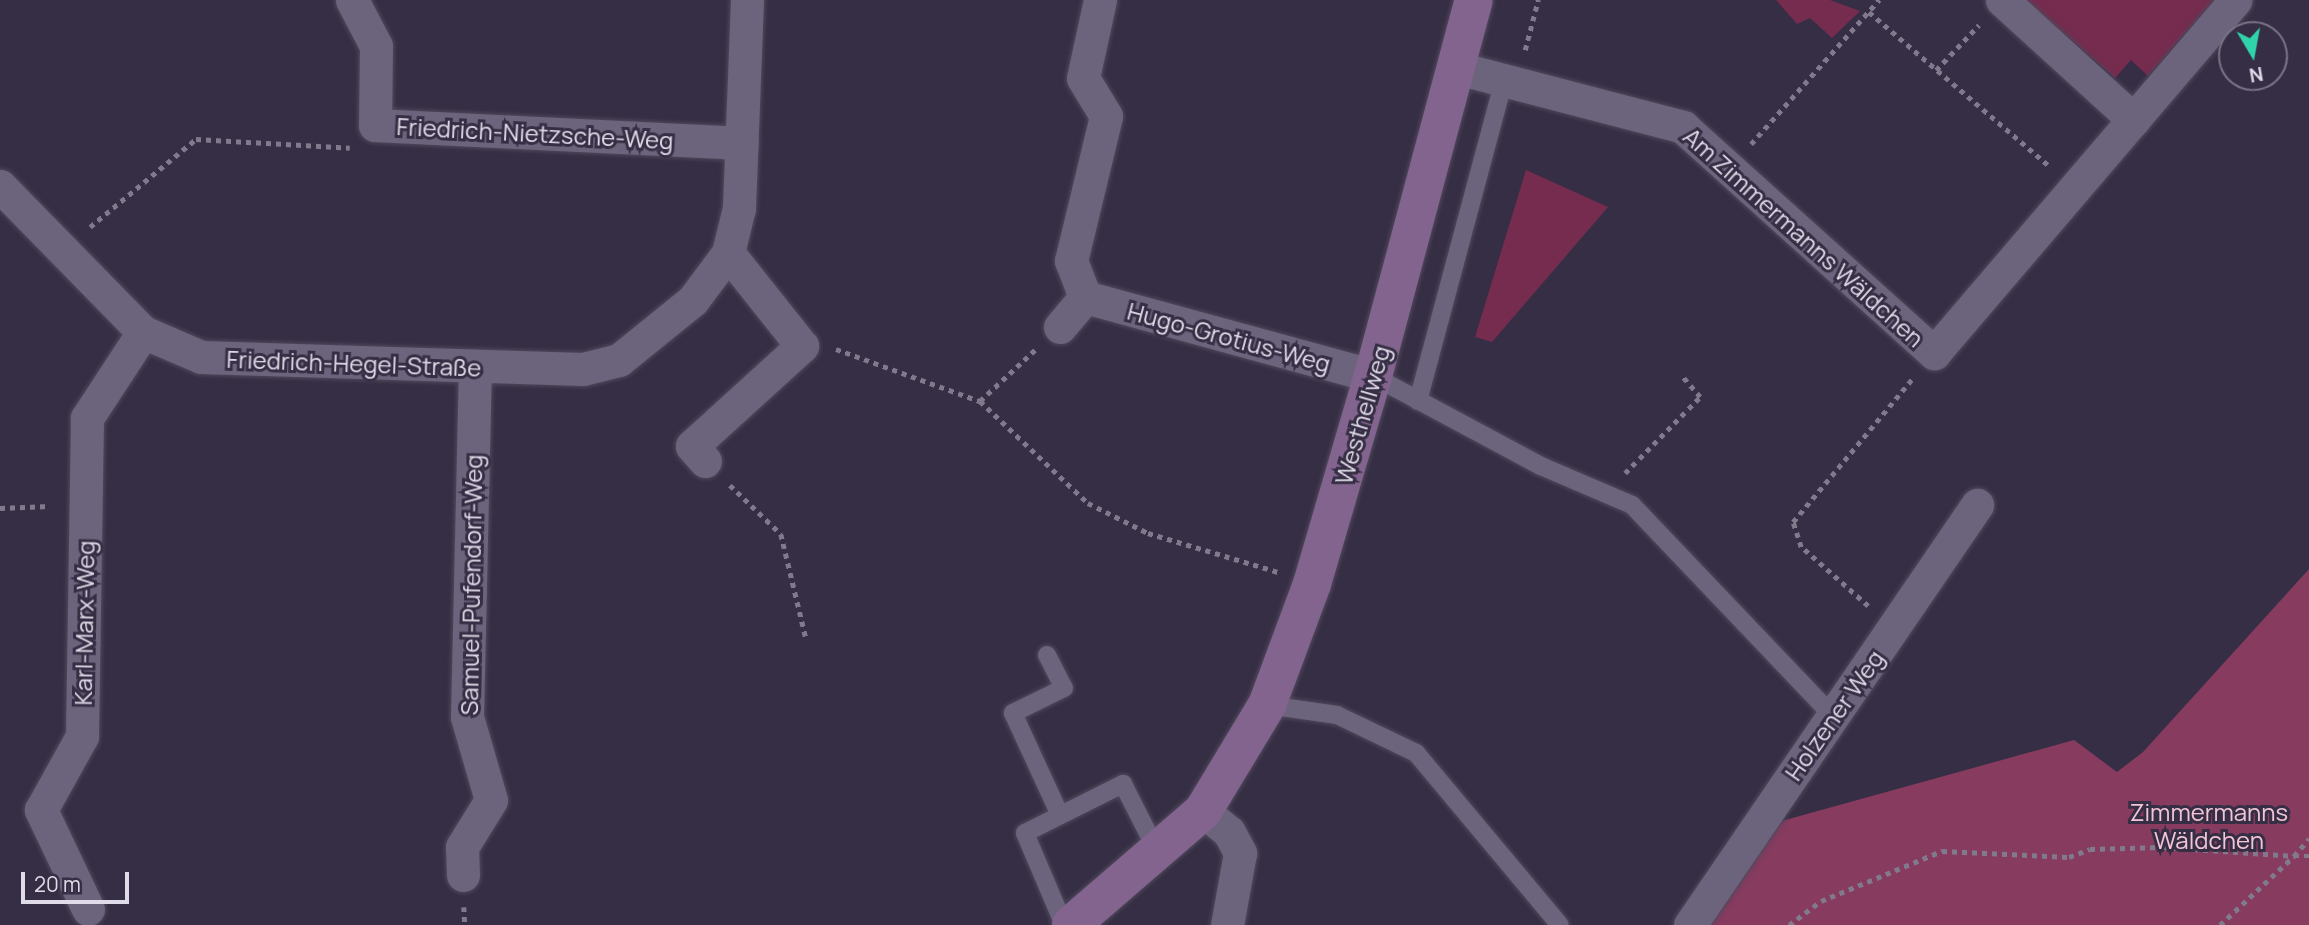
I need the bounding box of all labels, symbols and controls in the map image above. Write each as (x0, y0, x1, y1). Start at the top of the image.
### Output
north arrow (2218, 21, 2288, 91)
text: N (2247, 61, 2265, 89)
street label: Friedrich-Nietzsche-Weg (396, 111, 674, 155)
street label: Am Zimmermanns Wäldchen (1678, 121, 1930, 353)
street label: Hugo-Grotius-Weg (1124, 296, 1334, 378)
street label: Westhellweg (1328, 342, 1396, 488)
street label: Friedrich-Hegel-Straße (226, 344, 482, 382)
street label: Samuel-Pufendorf-Weg (454, 454, 488, 716)
street label: Karl-Marx-Weg (68, 540, 100, 706)
street label: Holzener Weg (1778, 644, 1890, 786)
park label: Zimmermanns Wäldchen (2130, 798, 2288, 854)
scale bar (24, 858, 133, 902)
text: 20 m (34, 870, 81, 898)

